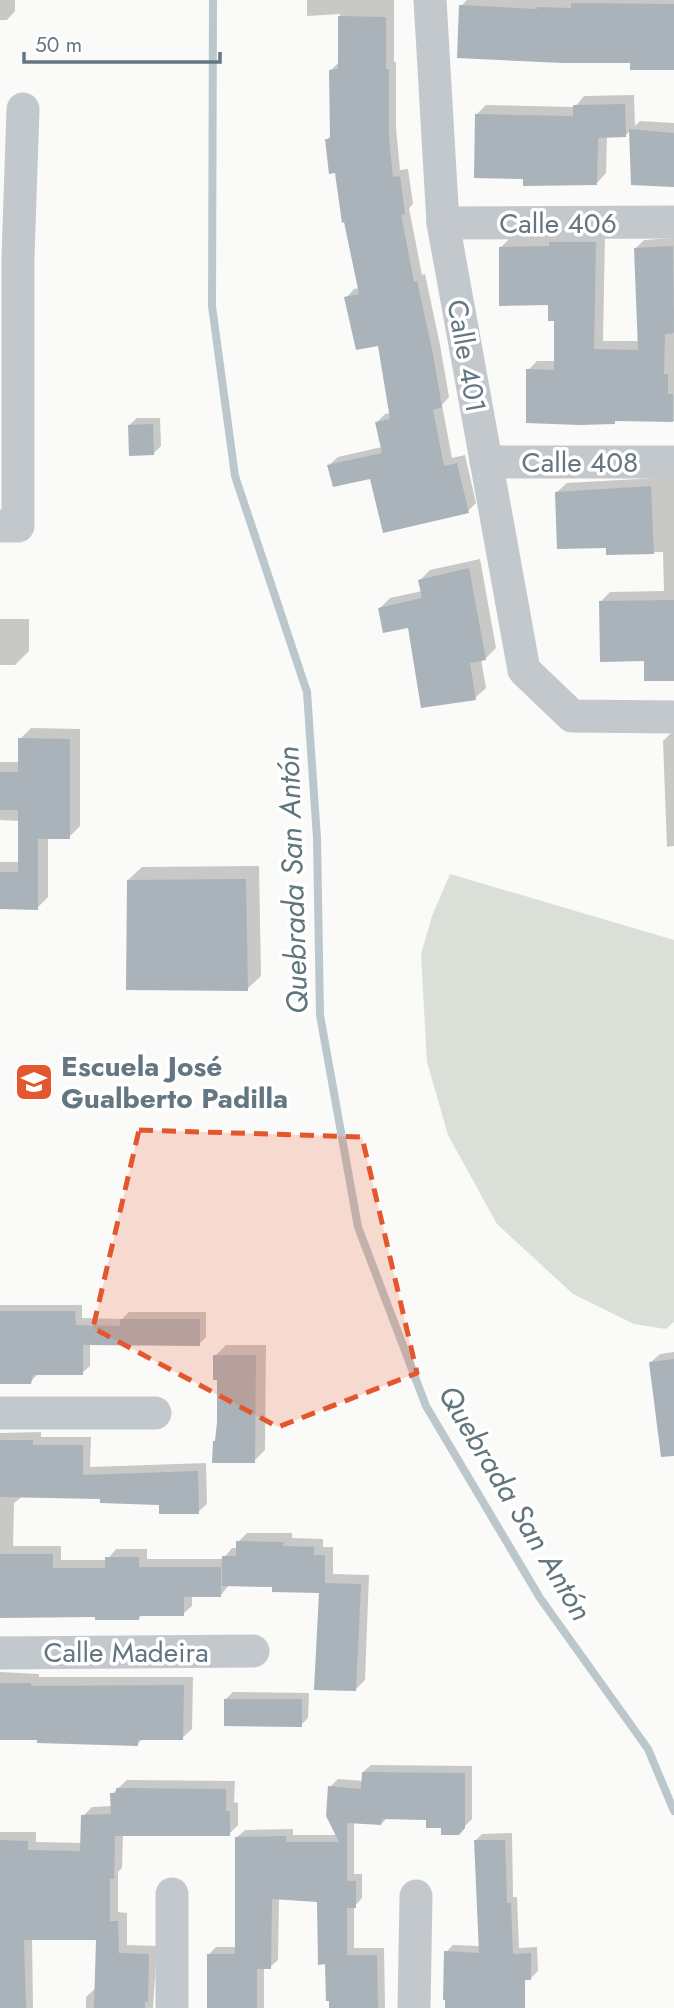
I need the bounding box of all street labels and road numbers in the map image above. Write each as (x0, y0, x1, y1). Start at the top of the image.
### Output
street label: Calle 406 (499, 203, 617, 244)
street label: Calle 401 (436, 296, 497, 416)
street label: Calle 408 (522, 442, 638, 483)
street label: Calle Madeira (43, 1632, 209, 1673)

